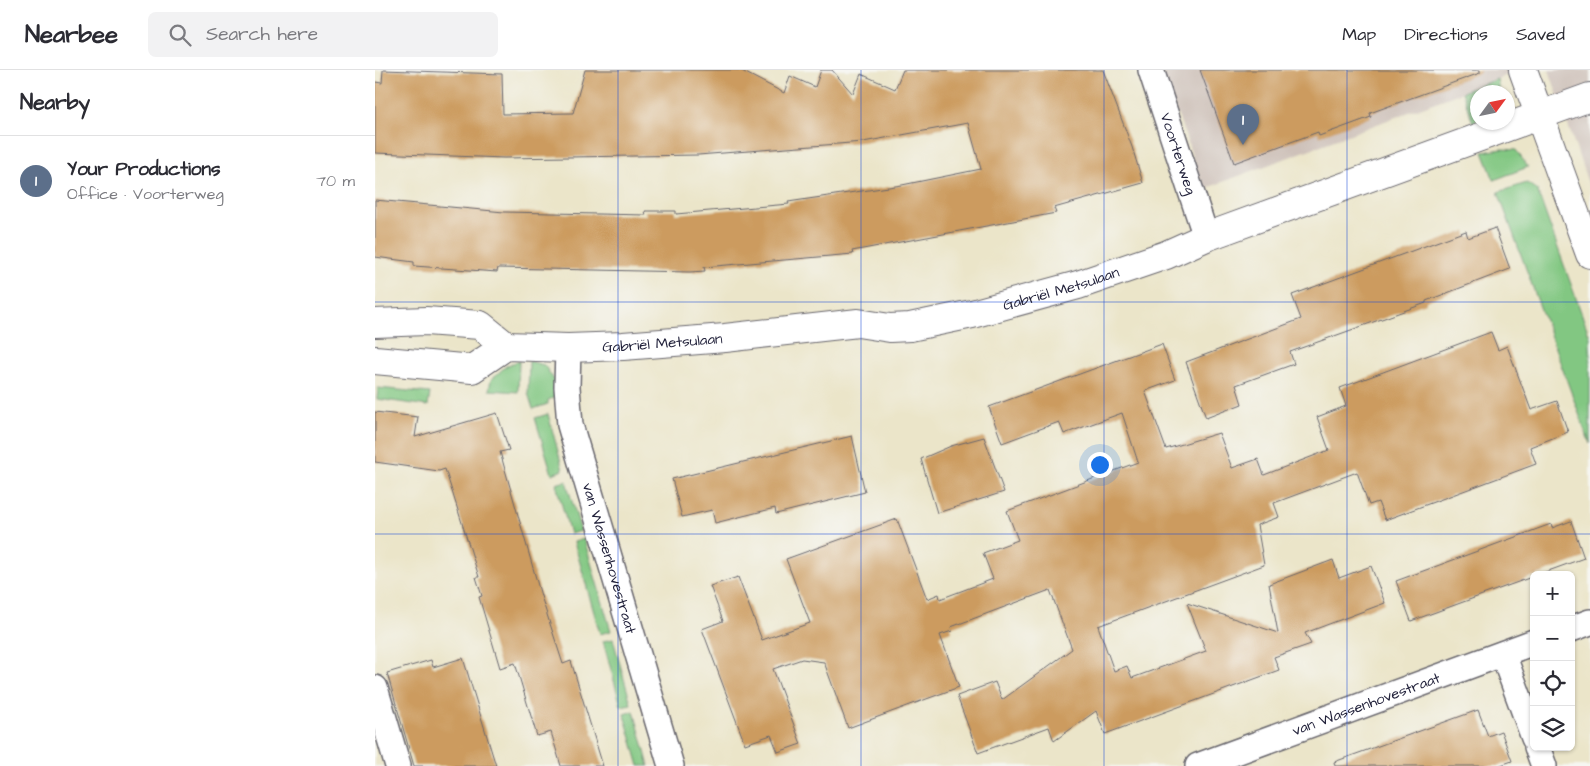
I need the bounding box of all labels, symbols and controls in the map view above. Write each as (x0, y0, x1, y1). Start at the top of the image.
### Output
search box (148, 12, 498, 57)
text: Nearbee (25, 18, 118, 52)
icon: search (166, 21, 194, 49)
text: Search here (206, 21, 318, 48)
text: Map (1342, 22, 1376, 47)
text: Directions (1404, 22, 1488, 47)
text: Saved (1516, 22, 1565, 47)
north arrow (1470, 85, 1515, 130)
text: Nearby (20, 88, 90, 117)
pin: 1 (1227, 104, 1259, 145)
street label: Voorterweg (1155, 110, 1202, 198)
text: Your Productions (67, 156, 221, 183)
text: 1 (35, 170, 37, 192)
text: 70 m (316, 170, 355, 192)
text: Office · Voorterweg (67, 183, 224, 205)
street label: Gabriël Metsulaan (1000, 261, 1122, 316)
street label: Gabriël Metsulaan (602, 328, 724, 357)
your location (1087, 452, 1113, 478)
street label: van Wassenhovestraat (577, 480, 642, 636)
map controls (1530, 571, 1575, 751)
button: + (1530, 571, 1575, 616)
button: − (1530, 616, 1575, 661)
button: locate (1530, 661, 1575, 706)
street label: van Wassenhovestraat (1289, 667, 1443, 741)
button: layers (1530, 706, 1575, 751)

